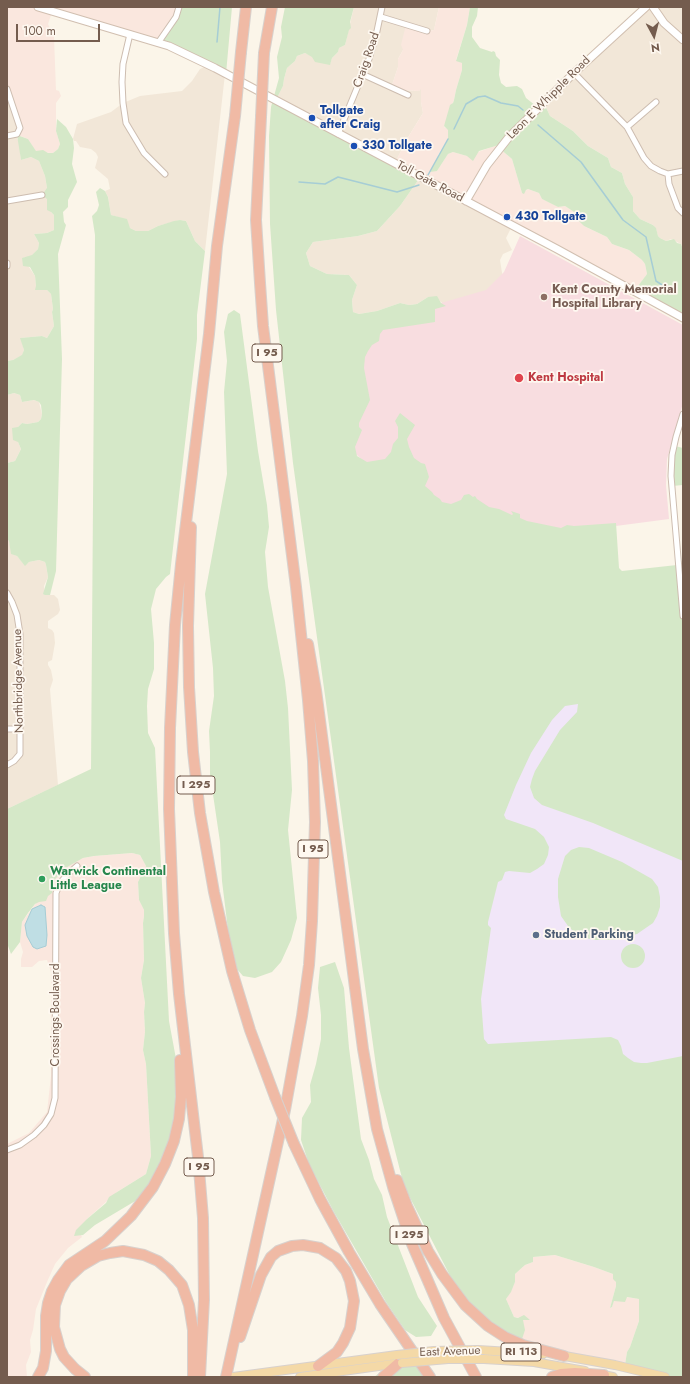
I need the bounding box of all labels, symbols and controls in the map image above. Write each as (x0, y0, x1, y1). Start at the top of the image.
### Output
scale bar (18, 16, 102, 42)
north arrow (634, 16, 674, 56)
text: 100 m (23, 22, 56, 40)
street label: Craig Road (351, 30, 383, 90)
text: N (650, 39, 661, 56)
street label: Leon E Whipple Road (504, 53, 594, 143)
place label: Tollgate after Craig (320, 104, 380, 132)
marker: Tollgate after Craig (307, 113, 317, 123)
place label: 330 Tollgate (362, 139, 432, 153)
marker: 330 Tollgate (349, 141, 359, 151)
street label: Toll Gate Road (394, 158, 466, 206)
place label: 430 Tollgate (515, 210, 586, 224)
marker: 430 Tollgate (502, 212, 512, 222)
place label: Kent County Memorial Hospital Library (552, 283, 677, 311)
marker: Kent County Memorial Hospital Library (539, 292, 549, 302)
road number: I 95 (252, 344, 282, 362)
place label: Kent Hospital (528, 371, 603, 385)
marker: Kent Hospital (513, 372, 525, 384)
street label: Northbridge Avenue (11, 629, 27, 733)
road number: I 295 (177, 776, 215, 794)
road number: I 95 (298, 840, 328, 858)
place label: Warwick Continental Little League (50, 865, 166, 893)
marker: Warwick Continental Little League (37, 874, 47, 884)
place label: Student Parking (544, 928, 634, 942)
marker: Student Parking (531, 930, 541, 940)
street label: Crossings Boulavard (49, 963, 63, 1067)
road number: I 95 (184, 1158, 214, 1176)
road number: I 295 (390, 1226, 428, 1244)
road number: RI 113 (501, 1343, 541, 1361)
street label: East Avenue (419, 1344, 481, 1360)

